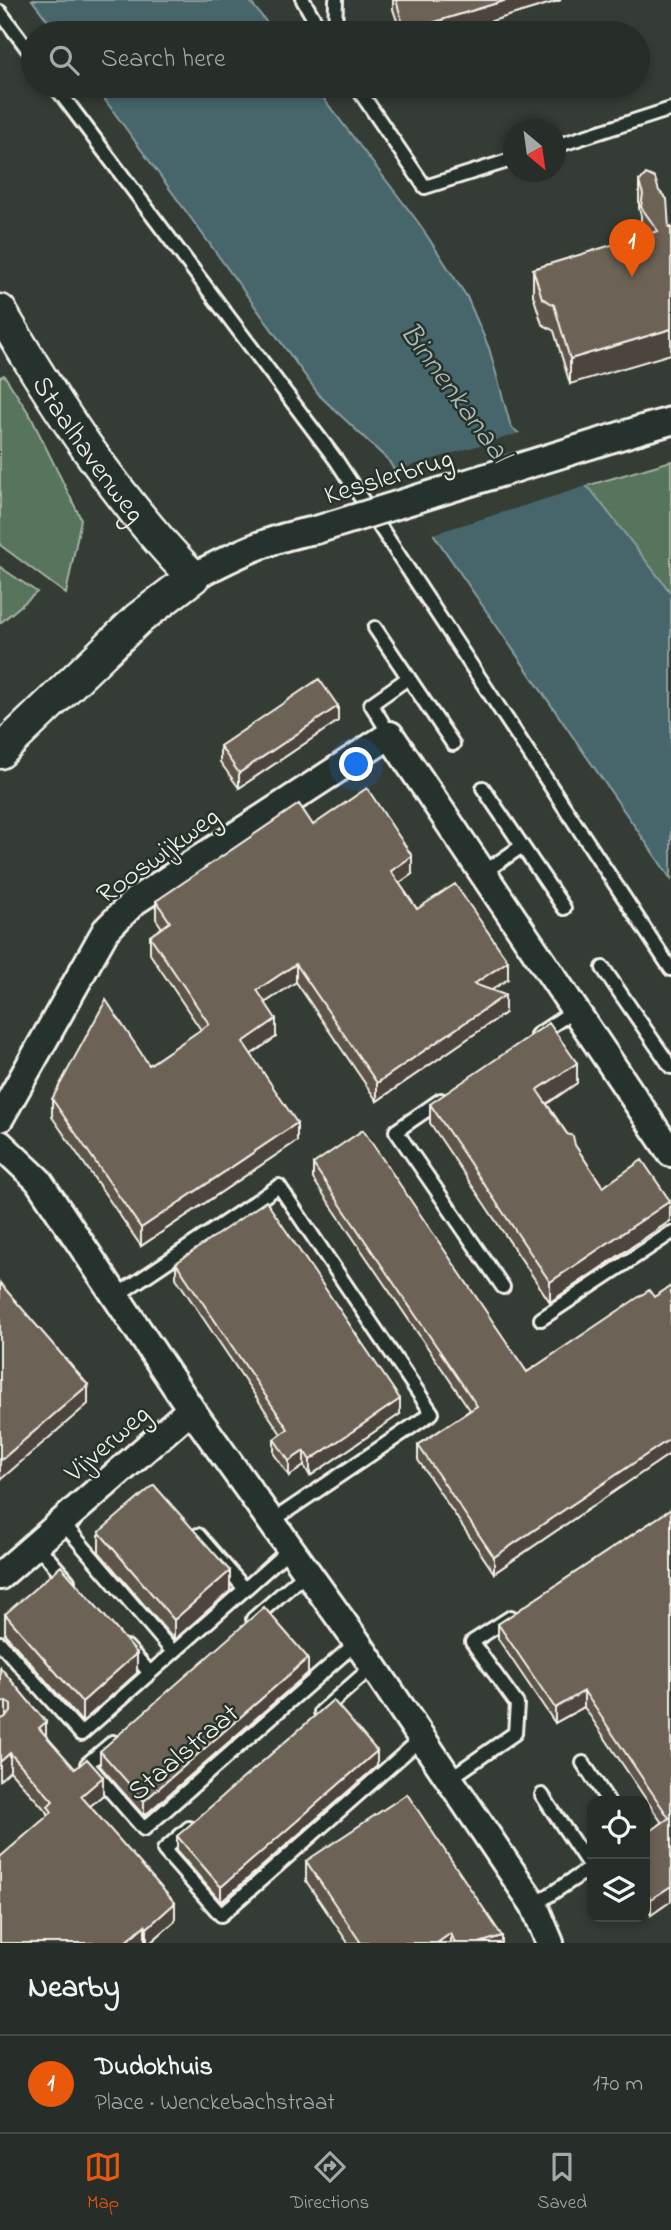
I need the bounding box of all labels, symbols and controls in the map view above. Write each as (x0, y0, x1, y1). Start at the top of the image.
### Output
search box (21, 21, 650, 98)
icon: search (45, 41, 83, 79)
text: Search here (101, 41, 226, 79)
north arrow (503, 119, 566, 182)
pin: 1 (609, 219, 655, 277)
water label: Binnenkanaal (387, 314, 522, 477)
street label: Staalhavenweg (20, 368, 153, 533)
street label: Kesslerbrug (320, 439, 458, 517)
your location (339, 747, 373, 781)
street label: Rooswijkweg (89, 798, 229, 916)
street label: Vijverweg (56, 1396, 160, 1494)
street label: Staalstraat (120, 1695, 249, 1813)
map controls (587, 1796, 650, 1922)
button: locate (587, 1796, 650, 1859)
button: layers (587, 1859, 650, 1922)
text: Nearby (28, 1967, 120, 2011)
text: Dudokhuis (95, 2049, 213, 2087)
text: 1 (47, 2068, 55, 2101)
text: 170 m (593, 2068, 643, 2101)
text: Place · Wenckebachstraat (95, 2087, 335, 2120)
tab: Map (84, 2148, 122, 2217)
tab: Directions (290, 2148, 369, 2217)
tab: Saved (537, 2148, 587, 2217)

